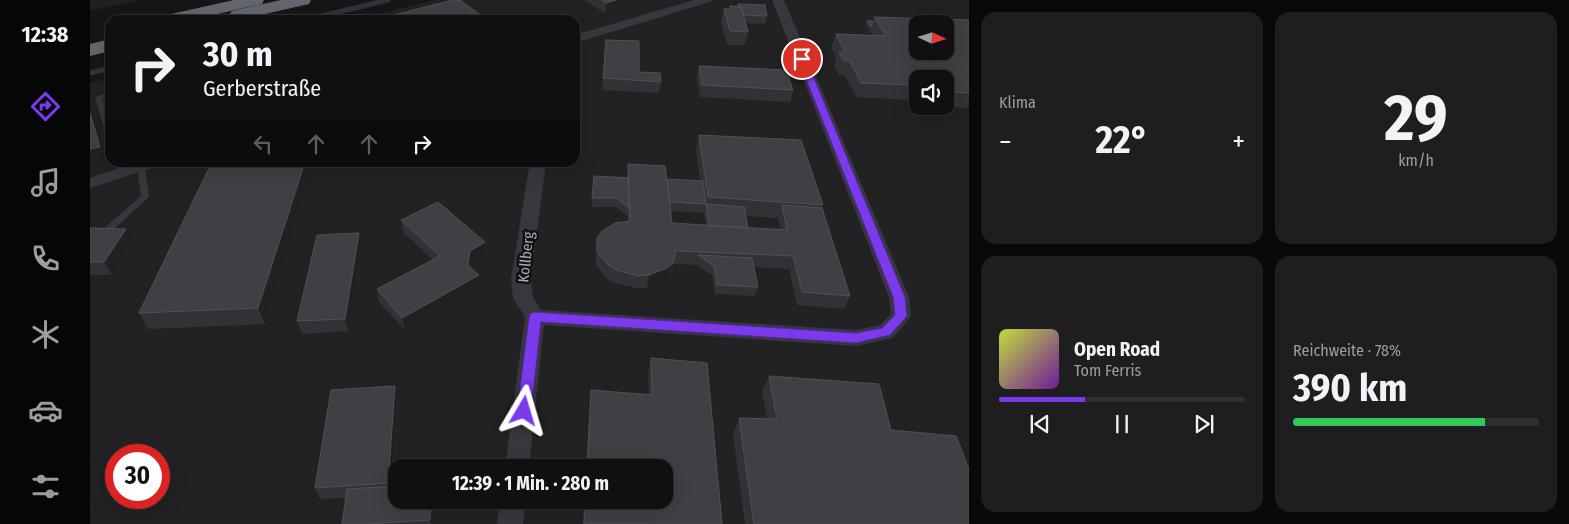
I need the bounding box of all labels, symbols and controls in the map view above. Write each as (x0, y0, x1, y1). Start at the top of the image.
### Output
north arrow (909, 15, 954, 60)
map controls (909, 15, 954, 115)
text: 12:38 (22, 21, 68, 48)
text: 30 m (203, 33, 273, 75)
icon: right (120, 35, 185, 100)
pin (781, 38, 823, 80)
icon: arrive (788, 45, 816, 73)
button: sound (909, 70, 954, 115)
text: Gerberstraße (203, 75, 321, 102)
text: 29 (1384, 79, 1448, 157)
icon: directions (28, 89, 63, 124)
text: Klima (999, 93, 1036, 112)
text: 22° (1095, 117, 1148, 163)
text: − (999, 125, 1012, 158)
text: + (1232, 125, 1245, 158)
icon: left (249, 130, 277, 158)
icon: ahead (302, 130, 330, 158)
icon: ahead (355, 130, 383, 158)
icon: right (408, 130, 436, 158)
text: km/h (1398, 151, 1434, 170)
icon: music (28, 165, 63, 200)
street label: Kollberg (514, 231, 538, 283)
icon: phone (28, 241, 63, 276)
icon: climate (28, 317, 63, 352)
text: Open Road (1074, 338, 1160, 361)
text: Reichweite · 78% (1293, 341, 1401, 360)
text: Tom Ferris (1074, 361, 1141, 380)
text: 390 km (1293, 365, 1407, 411)
position arrow (497, 384, 549, 436)
icon: car (28, 393, 63, 428)
icon: previous (1026, 410, 1054, 438)
icon: pause (1108, 410, 1136, 438)
icon: next (1190, 410, 1218, 438)
speed limit sign: 30 (105, 444, 170, 509)
icon: filters (28, 469, 63, 504)
text: 12:39 · 1 Min. · 280 m (452, 472, 609, 495)

